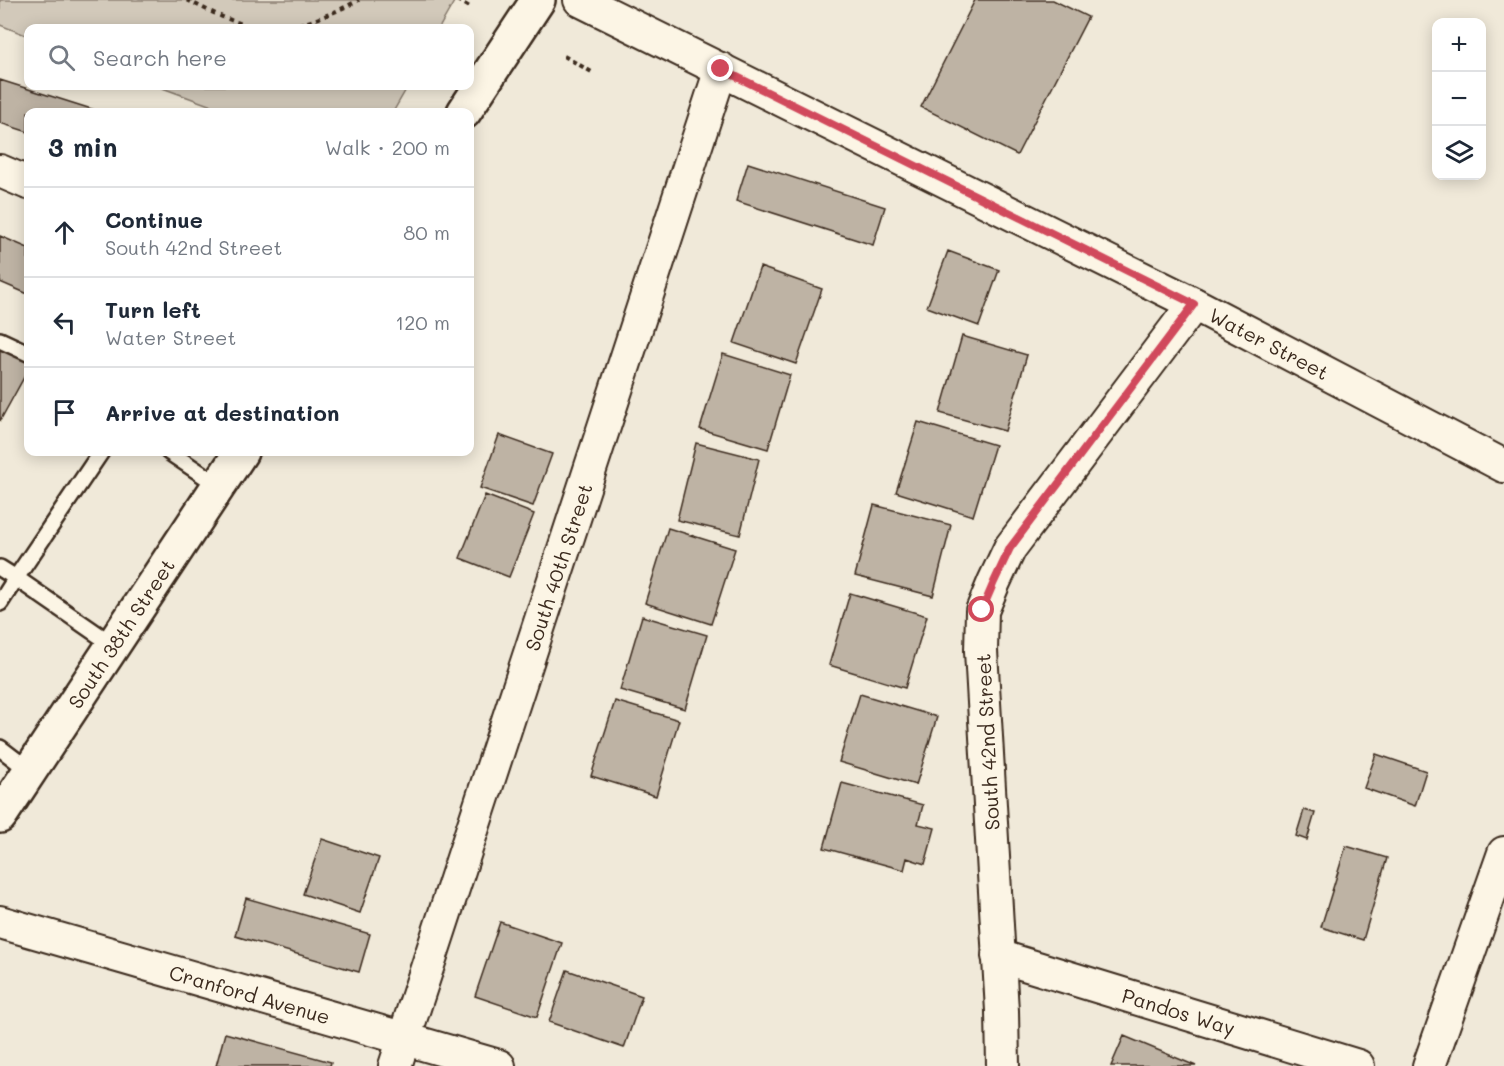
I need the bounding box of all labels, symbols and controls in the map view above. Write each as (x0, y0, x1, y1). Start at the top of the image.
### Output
map controls (1432, 18, 1486, 180)
button: + (1432, 18, 1486, 72)
search box (24, 24, 474, 90)
icon: search (45, 41, 78, 74)
text: Search here (93, 43, 227, 72)
route end (707, 55, 733, 81)
button: − (1432, 72, 1486, 126)
button: layers (1432, 126, 1486, 180)
text: 3 min (48, 130, 117, 164)
text: Walk · 200 m (325, 134, 450, 160)
text: Continue (105, 205, 203, 234)
icon: ahead (48, 216, 81, 249)
text: 80 m (403, 219, 450, 245)
text: South 42nd Street (105, 234, 282, 260)
text: Turn left (105, 295, 201, 324)
street label: Water Street (1205, 301, 1333, 385)
icon: left (48, 306, 81, 339)
text: 120 m (395, 309, 450, 335)
text: Water Street (105, 324, 236, 350)
icon: arrive (48, 396, 81, 429)
text: Arrive at destination (105, 398, 340, 427)
street label: South 40th Street (519, 480, 598, 654)
street label: South 38th Street (62, 553, 180, 713)
route start (968, 596, 994, 622)
street label: South 42nd Street (969, 653, 1005, 831)
street label: Cranford Avenue (166, 959, 333, 1030)
street label: Pandos Way (1119, 982, 1238, 1041)

